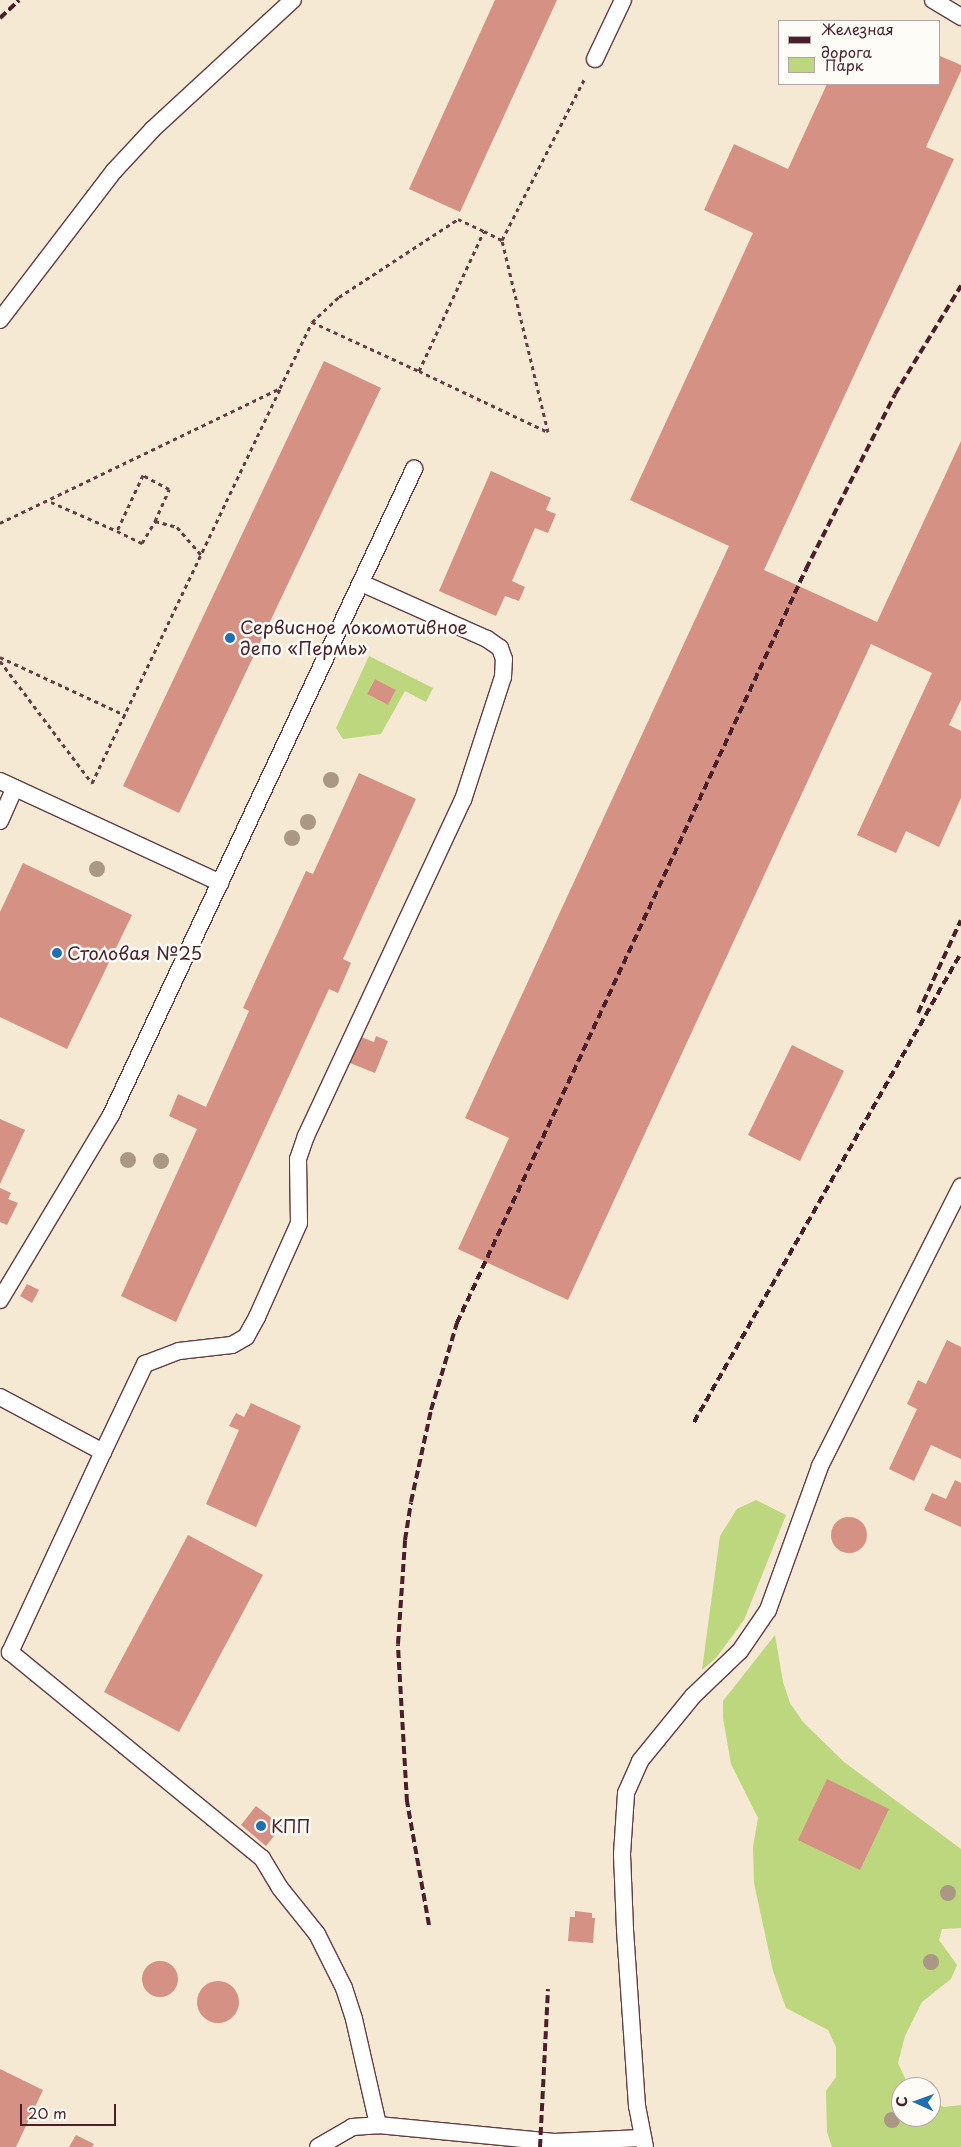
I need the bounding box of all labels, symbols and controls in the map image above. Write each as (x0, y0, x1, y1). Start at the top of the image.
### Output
text: Железная дорога (821, 17, 894, 63)
legend (778, 20, 941, 85)
text: Парк (825, 53, 864, 76)
place label: Сервисное локомотивное депо «Пермь» (240, 617, 469, 660)
marker: Сервисное локомотивное депо «Пермь» (224, 632, 236, 644)
place label: Столовая №25 (67, 942, 202, 964)
marker: Столовая №25 (51, 947, 63, 959)
place label: КПП (271, 1815, 311, 1837)
marker: КПП (255, 1820, 267, 1832)
north arrow (891, 2077, 941, 2127)
scale bar (22, 2094, 119, 2126)
text: С (891, 2096, 912, 2107)
text: 20 m (28, 2101, 67, 2124)

